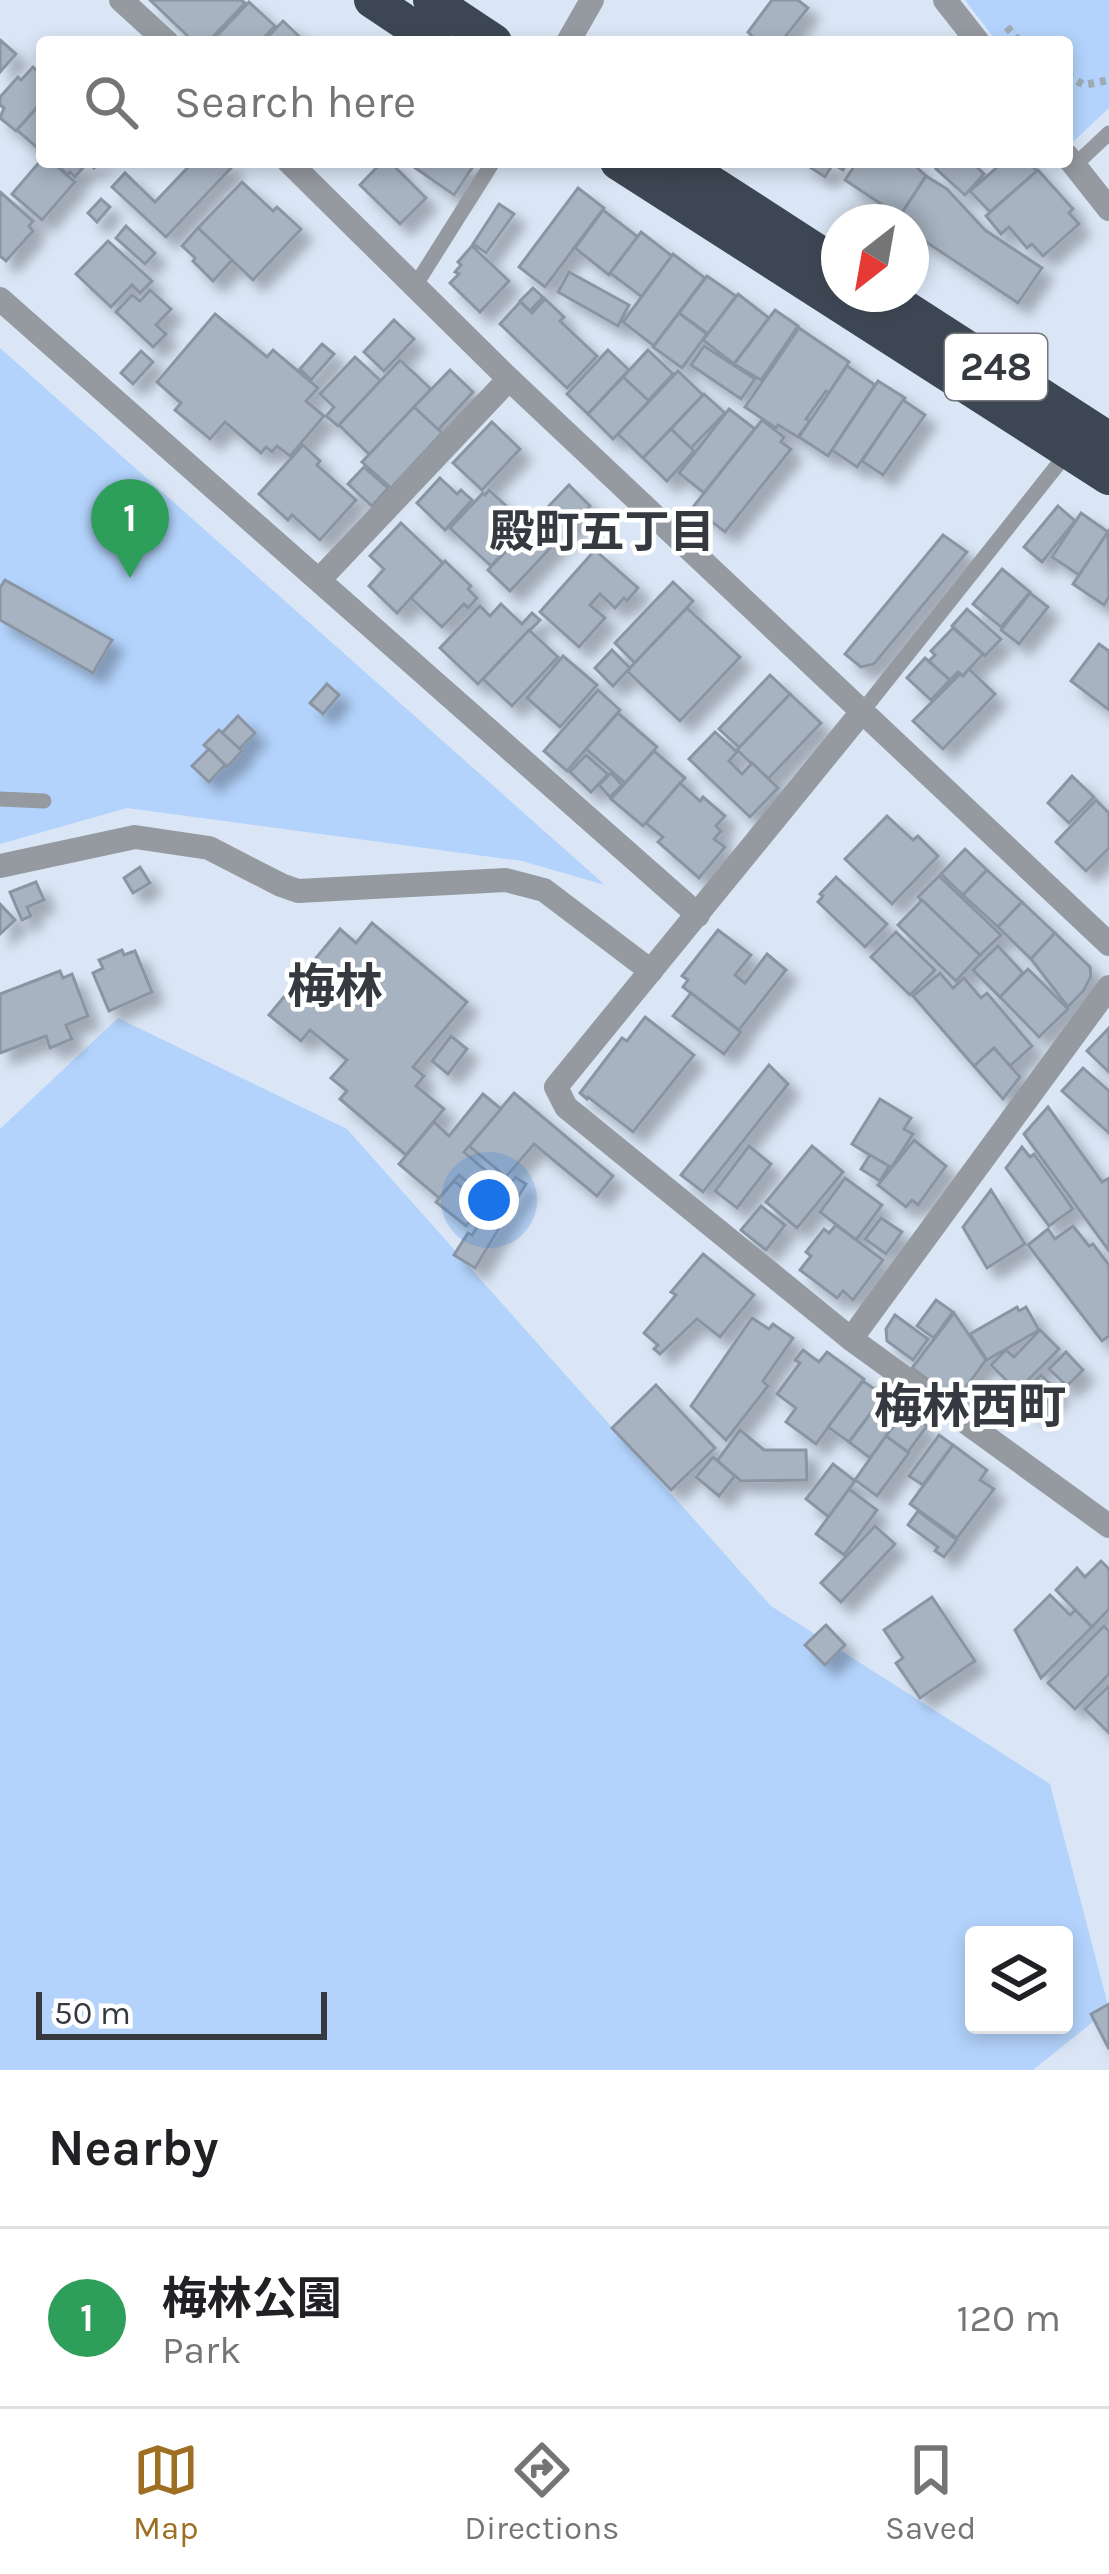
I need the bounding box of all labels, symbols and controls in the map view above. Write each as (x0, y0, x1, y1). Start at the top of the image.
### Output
search box (36, 36, 1073, 168)
icon: search (78, 69, 144, 135)
text: Search here (174, 76, 416, 128)
north arrow (821, 204, 929, 312)
road number: 248 (945, 334, 1047, 400)
pin: 1 (91, 479, 169, 578)
district label: 殿町五丁目 (489, 506, 715, 558)
district label: 梅林 (287, 959, 383, 1015)
your location (459, 1170, 519, 1230)
district label: 梅林西町 (874, 1379, 1066, 1435)
map controls (965, 1926, 1073, 2034)
button: layers (965, 1926, 1073, 2034)
scale bar (36, 1986, 327, 2039)
text: 50 m (54, 1994, 131, 2032)
text: Nearby (48, 2118, 218, 2178)
text: 梅林公園 (162, 2273, 342, 2325)
text: 1 (80, 2295, 94, 2341)
text: 120 m (957, 2295, 1061, 2341)
text: Park (162, 2327, 241, 2373)
tab: Map (133, 2437, 199, 2547)
tab: Directions (464, 2437, 619, 2547)
tab: Saved (885, 2437, 976, 2547)

